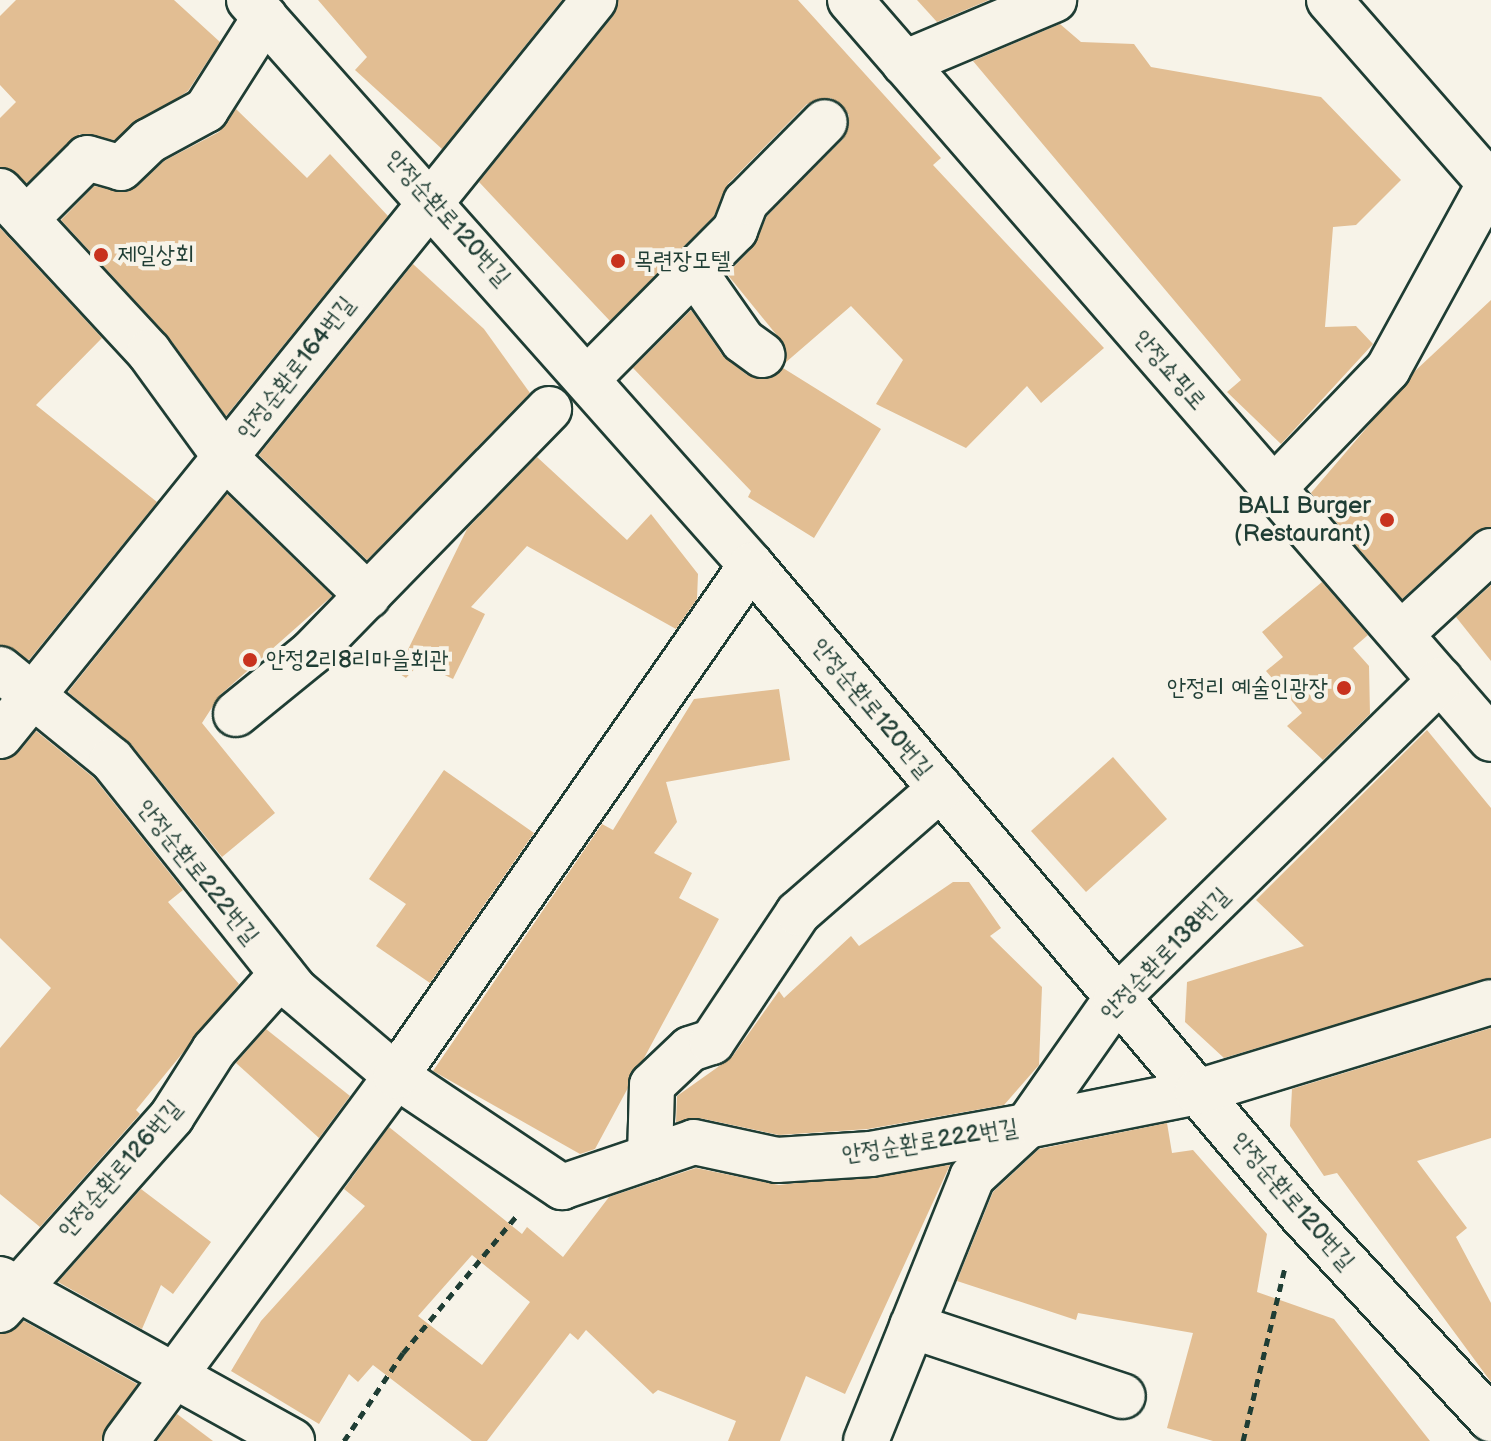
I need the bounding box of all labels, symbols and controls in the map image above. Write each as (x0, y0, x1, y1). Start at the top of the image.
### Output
street label: 안정순환로120번길 (380, 144, 516, 292)
place label: 제일상회 (117, 241, 194, 269)
marker: 제일상회 (92, 246, 110, 264)
place label: 목련장모텔 (634, 247, 731, 275)
marker: 목련장모텔 (609, 252, 627, 270)
street label: 안정순환로164번길 (231, 291, 361, 445)
street label: 안정쇼핑로 (1127, 324, 1213, 416)
place label: BALI Burger (Restaurant) (1234, 492, 1371, 548)
marker: BALI Burger (Restaurant) (1378, 511, 1396, 529)
street label: 안정순환로120번길 (805, 633, 939, 783)
place label: 안정2리8리마을회관 (266, 646, 449, 674)
marker: 안정2리8리마을회관 (241, 651, 259, 669)
place label: 안정리 예술인광장 (1167, 674, 1328, 702)
marker: 안정리 예술인광장 (1335, 679, 1353, 697)
street label: 안정순환로222번길 (131, 794, 265, 950)
street label: 안정순환로138번길 (1094, 882, 1236, 1026)
street label: 안정순환로126번길 (52, 1094, 188, 1244)
street label: 안정순환로222번길 (840, 1113, 1020, 1169)
street label: 안정순환로120번길 (1225, 1126, 1361, 1276)

